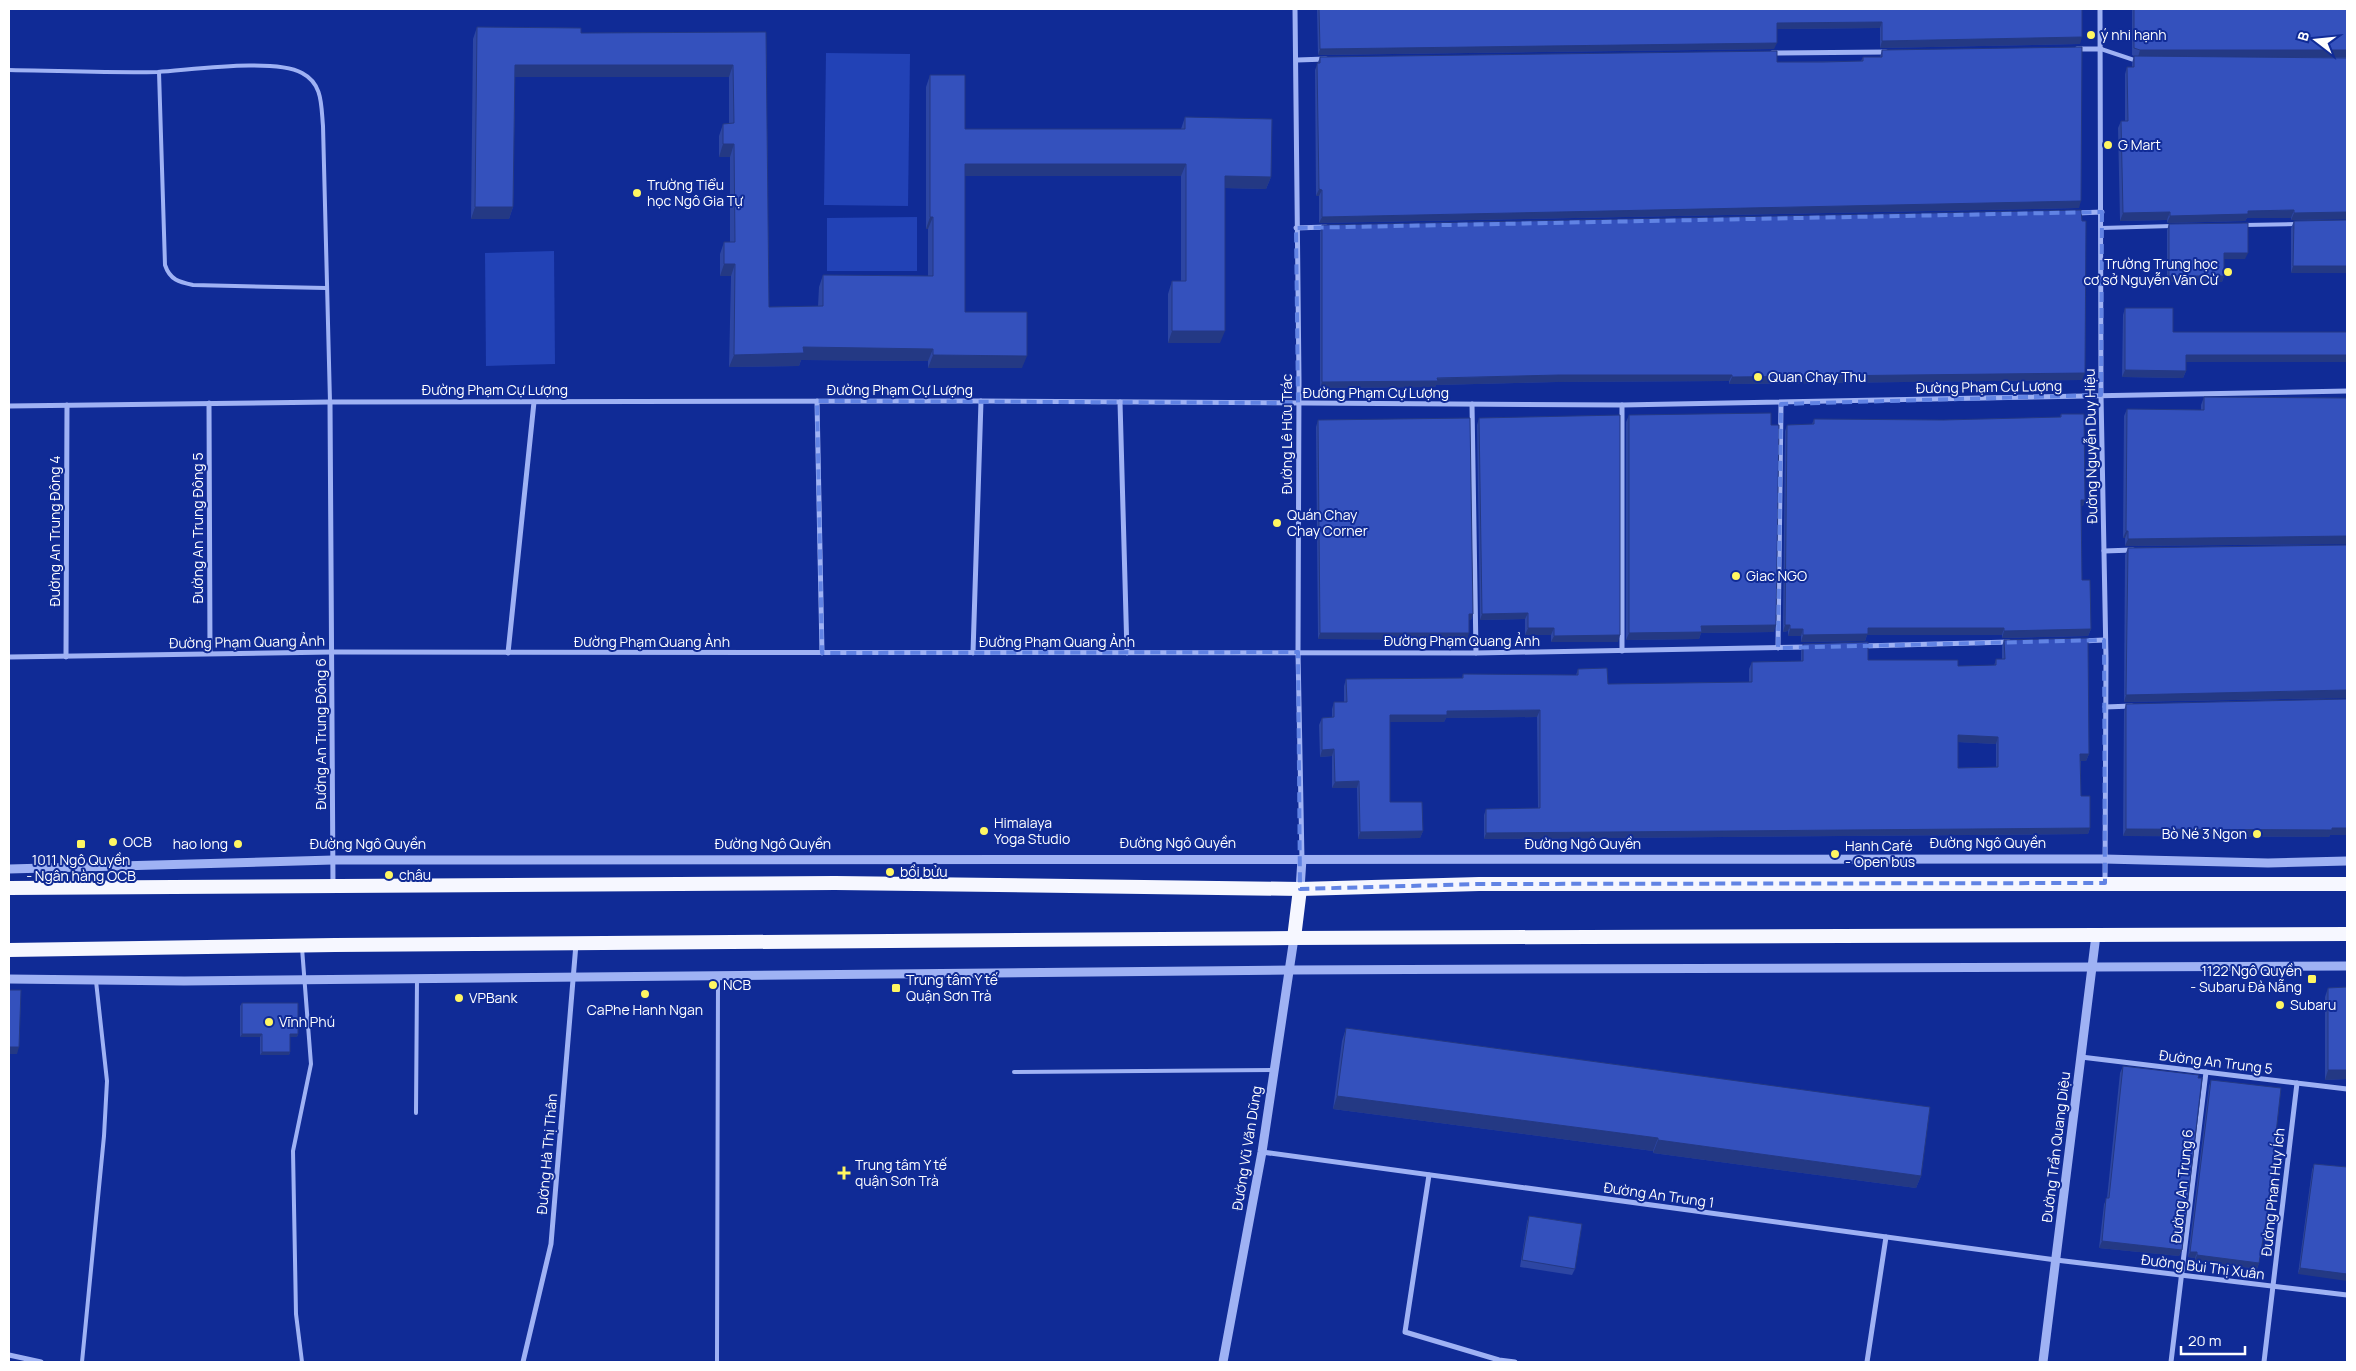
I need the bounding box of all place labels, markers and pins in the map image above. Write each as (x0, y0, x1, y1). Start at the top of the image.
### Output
place label: ý nhi hạnh (2101, 25, 2167, 44)
marker: ý nhi hạnh (2085, 29, 2097, 41)
place label: G Mart (2118, 135, 2161, 154)
marker: G Mart (2102, 139, 2114, 151)
place label: Trường Tiểu học Ngô Gia Tự (647, 175, 743, 210)
marker: Trường Tiểu học Ngô Gia Tự (631, 187, 643, 199)
place label: Trường Trung học cơ sở Nguyễn Văn Cừ (2084, 254, 2219, 289)
marker: Trường Trung học cơ sở Nguyễn Văn Cừ (2222, 266, 2234, 278)
place label: Quan Chay Thu (1768, 367, 1866, 386)
marker: Quan Chay Thu (1752, 371, 1764, 383)
place label: Quán Chay Chay Corner (1287, 505, 1368, 540)
marker: Quán Chay Chay Corner (1271, 517, 1283, 529)
place label: Giac NGO (1746, 566, 1807, 585)
marker: Giac NGO (1730, 570, 1742, 582)
place label: Himalaya Yoga Studio (994, 813, 1070, 848)
place label: Bò Né 3 Ngon (2162, 824, 2247, 843)
marker: Himalaya Yoga Studio (978, 825, 990, 837)
marker: Bò Né 3 Ngon (2251, 828, 2263, 840)
place label: OCB (123, 832, 152, 851)
place label: hao long (173, 834, 228, 853)
marker: OCB (107, 836, 119, 848)
place label: Hanh Café - Open bus (1845, 836, 1915, 871)
marker: 1011 Ngô Quyền - Ngân hàng OCB (75, 838, 87, 850)
marker: hao long (232, 838, 244, 850)
marker: Hanh Café - Open bus (1829, 848, 1841, 860)
place label: 1011 Ngô Quyền - Ngân hàng OCB (26, 850, 136, 885)
place label: bồi bửu (900, 862, 948, 881)
place label: châu (399, 865, 431, 884)
marker: bồi bửu (884, 866, 896, 878)
marker: châu (383, 869, 395, 881)
place label: 1122 Ngô Quyền - Subaru Đà Nẵng (2190, 961, 2302, 996)
place label: Trung tâm Y tế Quận Sơn Trà (906, 970, 998, 1005)
marker: 1122 Ngô Quyền - Subaru Đà Nẵng (2306, 973, 2318, 985)
place label: NCB (723, 975, 752, 994)
marker: NCB (707, 979, 719, 991)
marker: Trung tâm Y tế Quận Sơn Trà (890, 982, 902, 994)
place label: VPBank (469, 988, 519, 1007)
marker: CaPhe Hanh Ngan (639, 988, 651, 1000)
marker: VPBank (453, 992, 465, 1004)
place label: Subaru (2290, 995, 2336, 1014)
marker: Subaru (2274, 999, 2286, 1011)
place label: CaPhe Hanh Ngan (587, 1000, 703, 1019)
place label: Vĩnh Phú (279, 1012, 335, 1031)
marker: Vĩnh Phú (263, 1016, 275, 1028)
place label: Trung tâm Y tế quận Sơn Trà (855, 1155, 947, 1190)
marker: Trung tâm Y tế quận Sơn Trà (837, 1166, 851, 1180)

